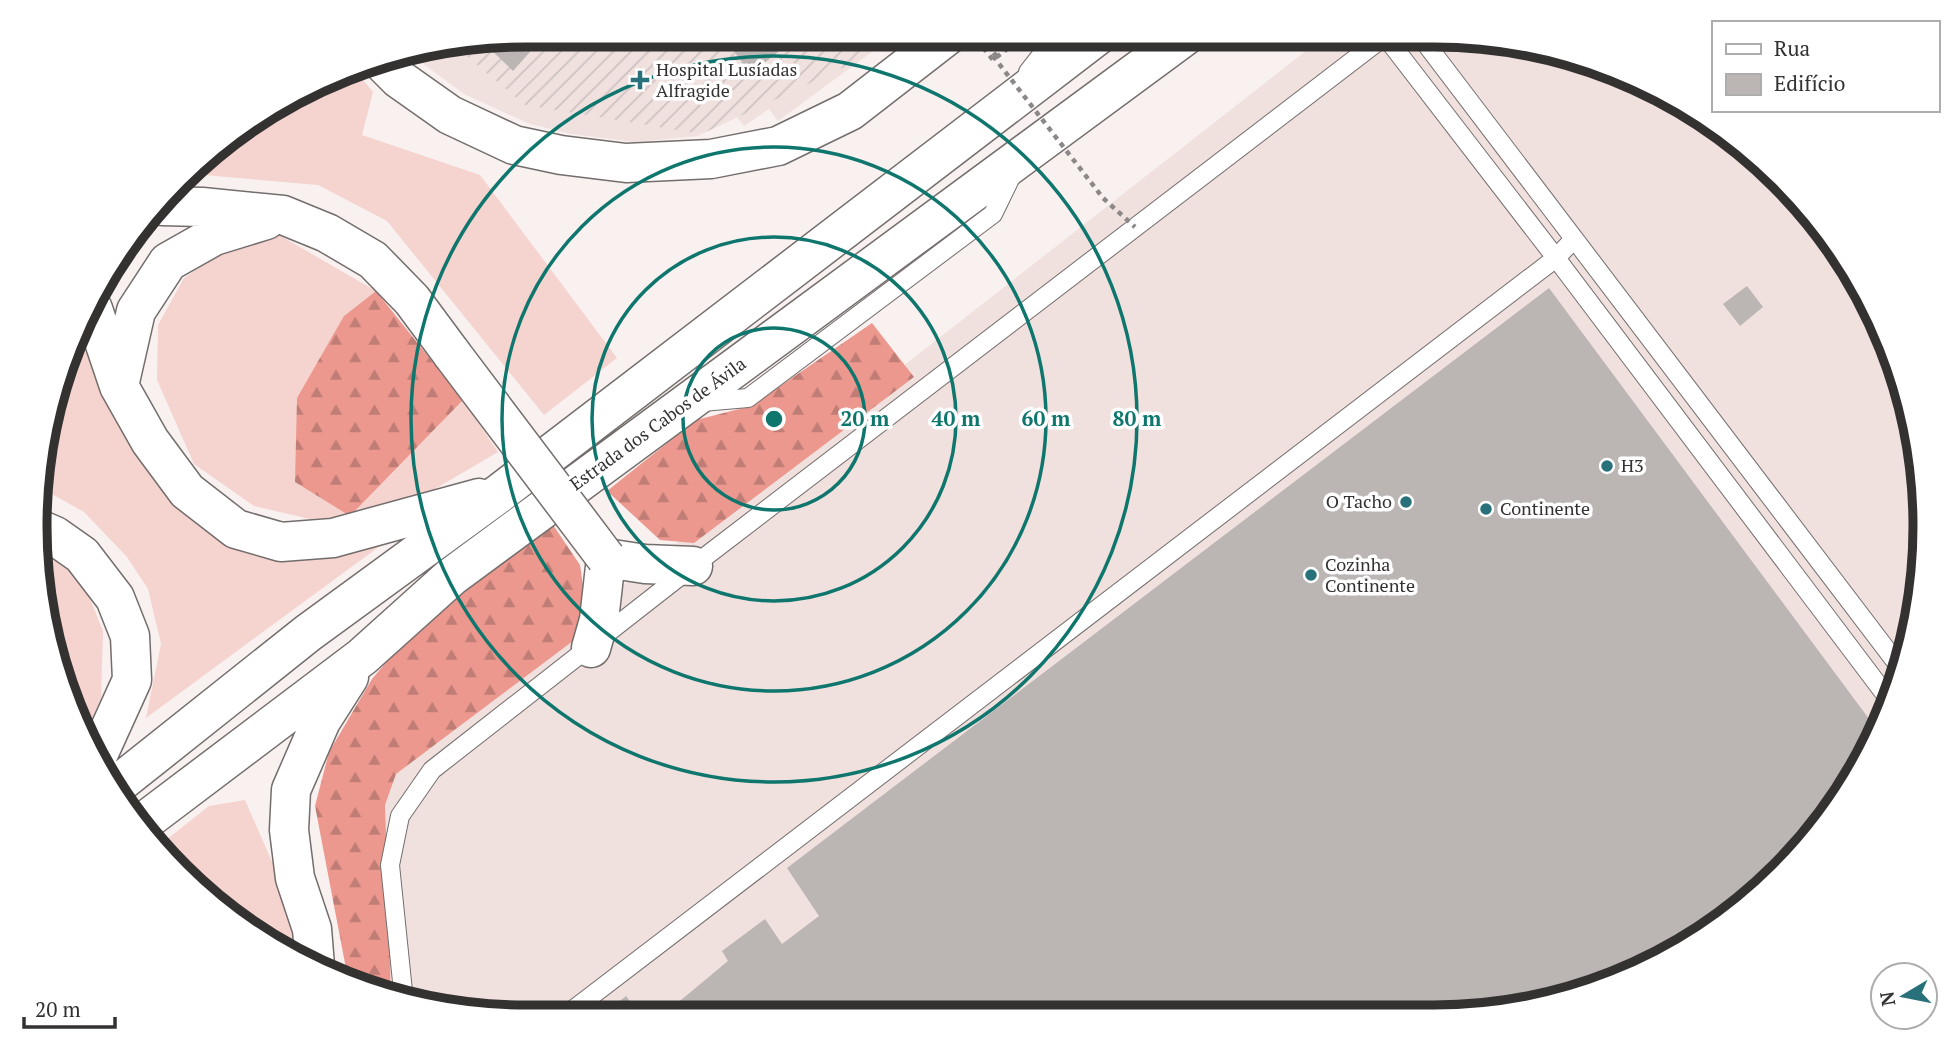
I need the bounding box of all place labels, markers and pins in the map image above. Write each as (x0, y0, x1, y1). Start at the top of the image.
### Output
place label: Hospital Lusíadas Alfragide (656, 57, 797, 102)
marker: Hospital Lusíadas Alfragide (630, 70, 650, 90)
centre of rings (762, 407, 786, 431)
place label: H3 (1621, 453, 1644, 477)
marker: H3 (1599, 458, 1615, 474)
place label: O Tacho (1326, 489, 1392, 513)
marker: O Tacho (1398, 494, 1414, 510)
place label: Continente (1500, 496, 1590, 520)
marker: Continente (1478, 501, 1494, 517)
place label: Cozinha Continente (1325, 552, 1415, 597)
marker: Cozinha Continente (1303, 567, 1319, 583)

